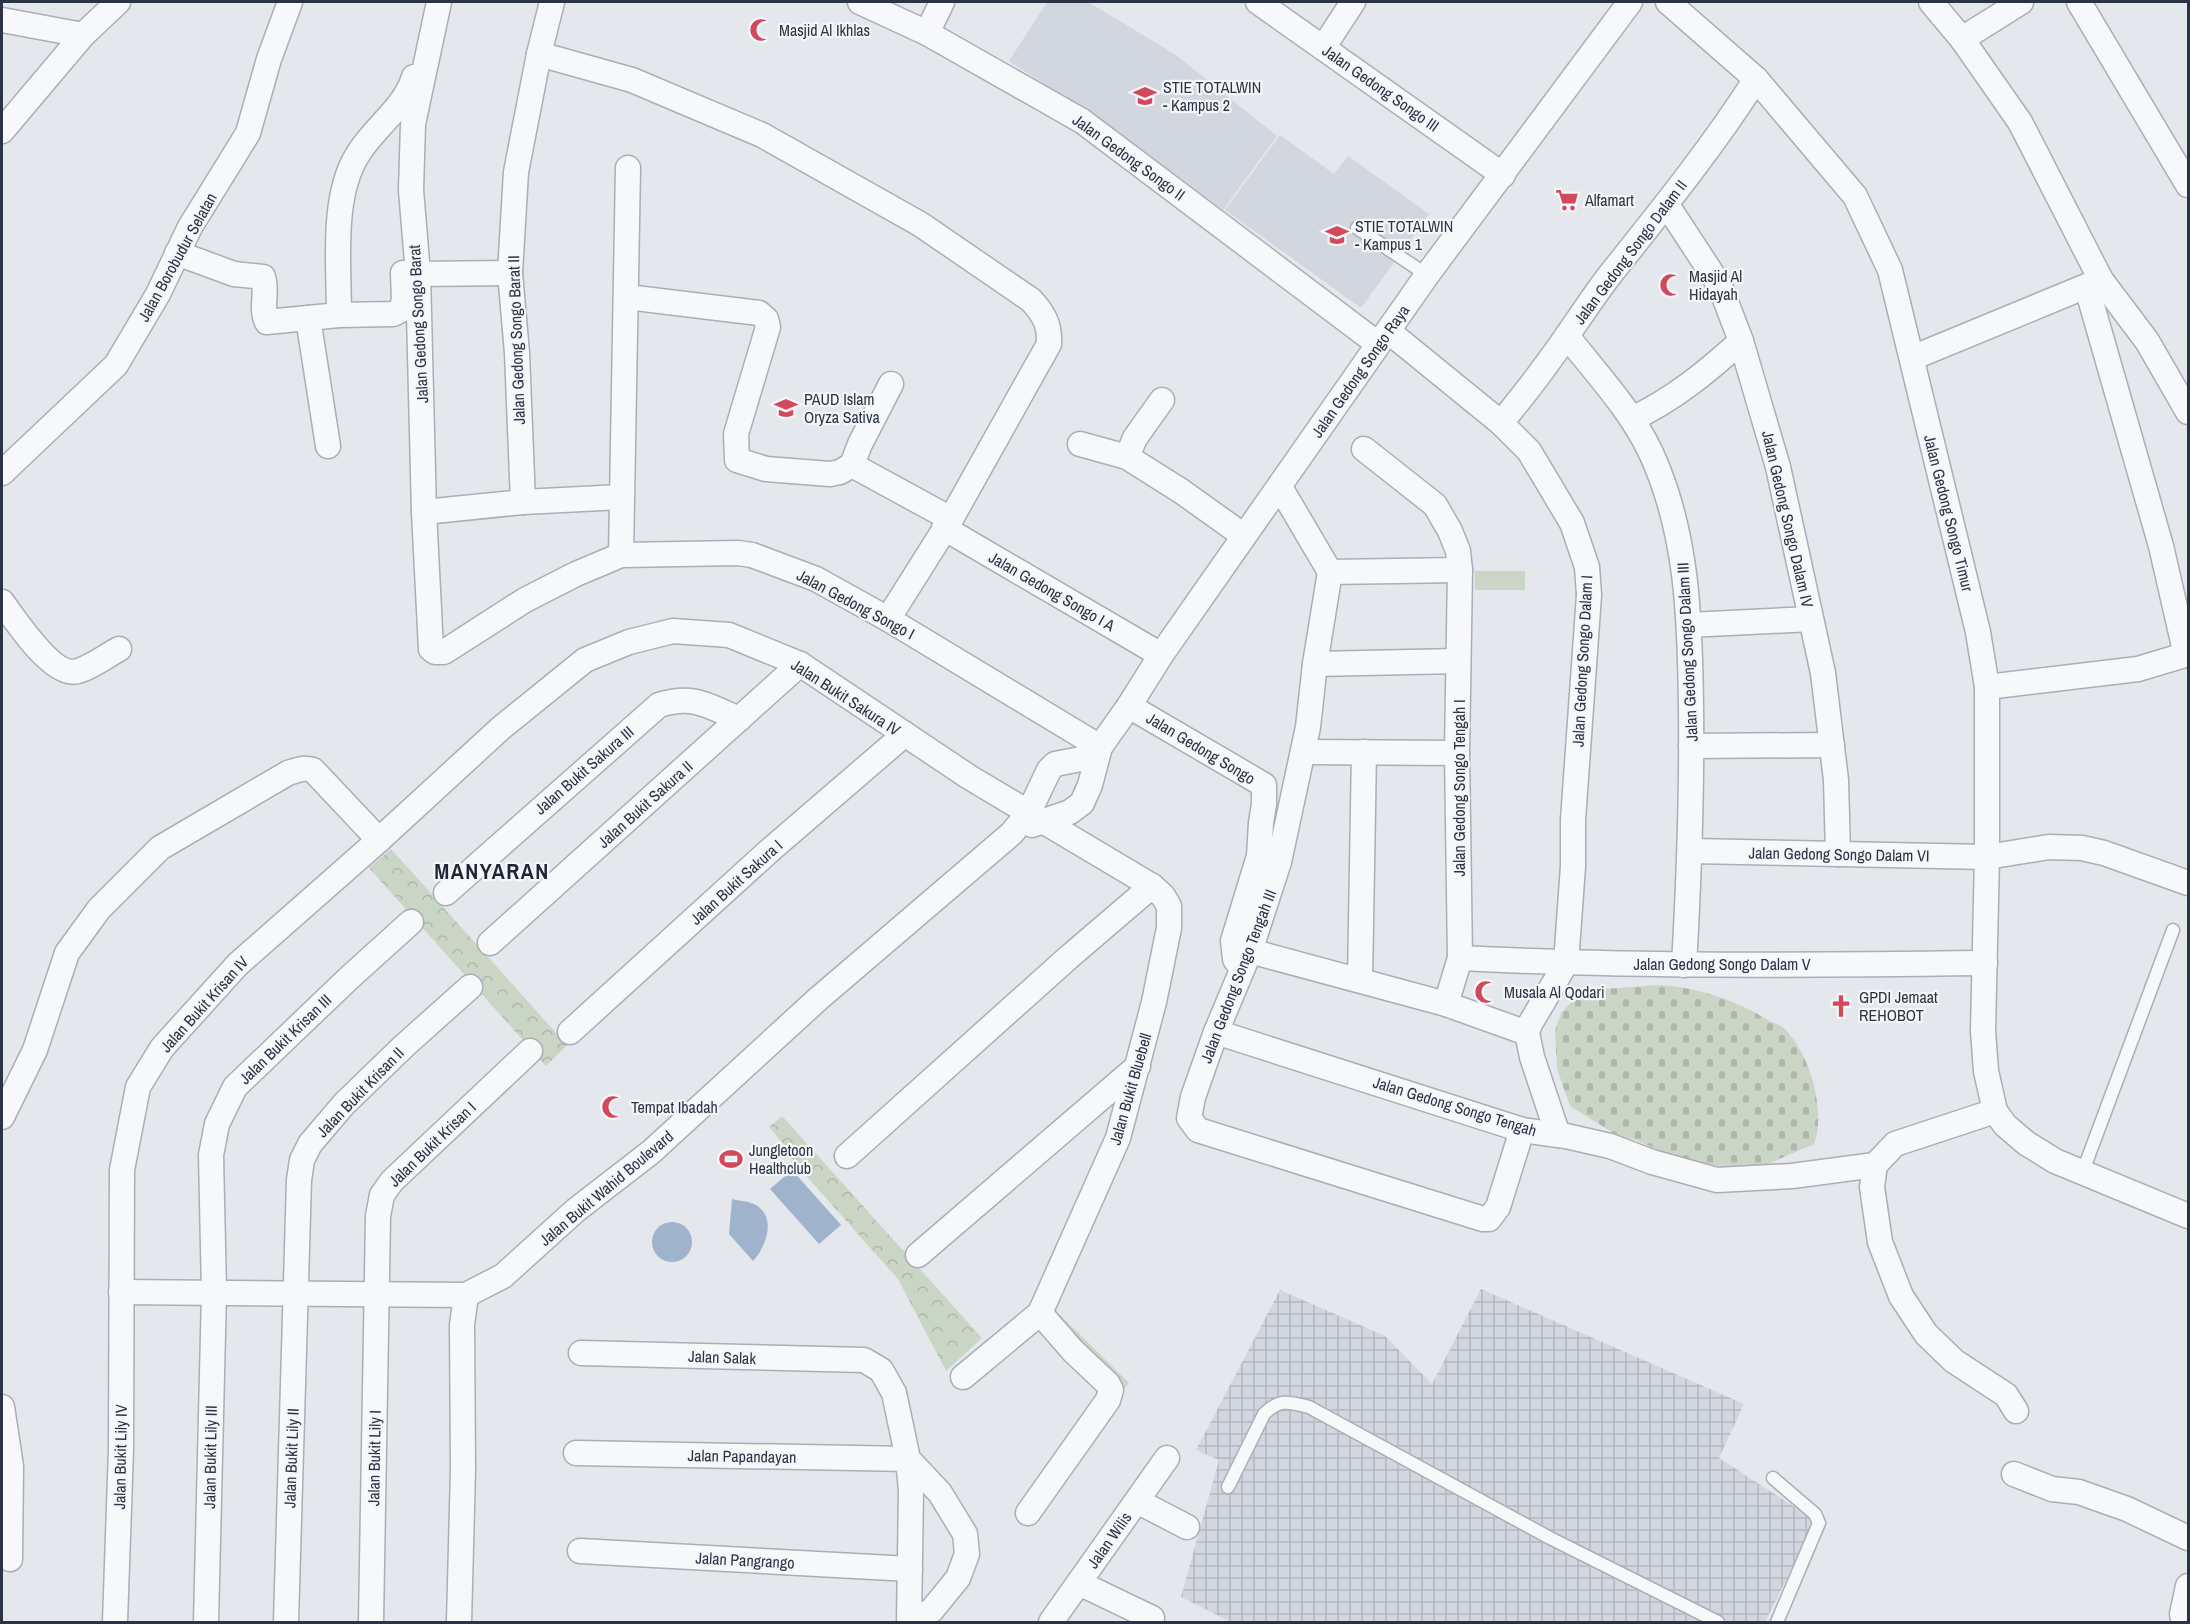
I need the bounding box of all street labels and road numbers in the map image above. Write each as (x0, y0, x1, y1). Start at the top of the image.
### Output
street label: Jalan Gedong Songo III (1318, 39, 1444, 137)
street label: Jalan Gedong Songo II (1068, 109, 1190, 205)
street label: Jalan Gedong Songo Dalam II (1568, 175, 1692, 329)
street label: Jalan Borobudur Selatan (132, 189, 222, 325)
street label: Jalan Gedong Songo Barat (403, 244, 433, 404)
street label: Jalan Gedong Songo Barat II (502, 255, 530, 425)
street label: Jalan Gedong Songo Raya (1306, 300, 1415, 442)
street label: Jalan Gedong Songo Dalam IV (1757, 428, 1819, 610)
street label: Jalan Gedong Songo Timur (1919, 432, 1979, 594)
street label: Jalan Gedong Songo I A (985, 546, 1119, 636)
street label: Jalan Gedong Songo Dalam III (1671, 562, 1703, 742)
street label: Jalan Gedong Songo I (793, 564, 919, 644)
street label: Jalan Gedong Songo Dalam I (1567, 574, 1597, 748)
street label: Jalan Bukit Sakura IV (787, 653, 905, 741)
street label: Jalan Gedong Songo Tengah I (1448, 699, 1470, 877)
street label: Jalan Gedong Songo (1142, 707, 1260, 789)
street label: Jalan Bukit Sakura III (530, 721, 638, 819)
street label: Jalan Bukit Sakura II (593, 755, 697, 853)
street label: Jalan Bukit Sakura I (685, 835, 787, 929)
street label: Jalan Gedong Songo Dalam VI (1748, 841, 1930, 867)
street label: Jalan Gedong Songo Tengah III (1195, 886, 1281, 1066)
street label: Jalan Bukit Krisan IV (155, 951, 253, 1057)
street label: Jalan Gedong Songo Dalam V (1633, 953, 1811, 975)
street label: Jalan Bukit Krisan III (234, 989, 336, 1089)
street label: Jalan Bukit Bluebell (1104, 1031, 1156, 1147)
street label: Jalan Bukit Krisan II (311, 1042, 409, 1142)
street label: Jalan Gedong Songo Tengah (1371, 1071, 1539, 1141)
street label: Jalan Bukit Krisan I (383, 1097, 481, 1191)
street label: Jalan Bukit Wahid Boulevard (534, 1125, 678, 1251)
street label: Jalan Salak (688, 1345, 757, 1369)
street label: Jalan Bukit Lily IV (108, 1404, 132, 1510)
street label: Jalan Bukit Lily III (198, 1405, 222, 1509)
street label: Jalan Bukit Lily II (278, 1408, 304, 1508)
street label: Jalan Bukit Lily I (362, 1410, 386, 1506)
street label: Jalan Papandayan (687, 1444, 797, 1468)
street label: Jalan Wilis (1082, 1507, 1136, 1573)
street label: Jalan Pangrango (695, 1546, 795, 1574)

